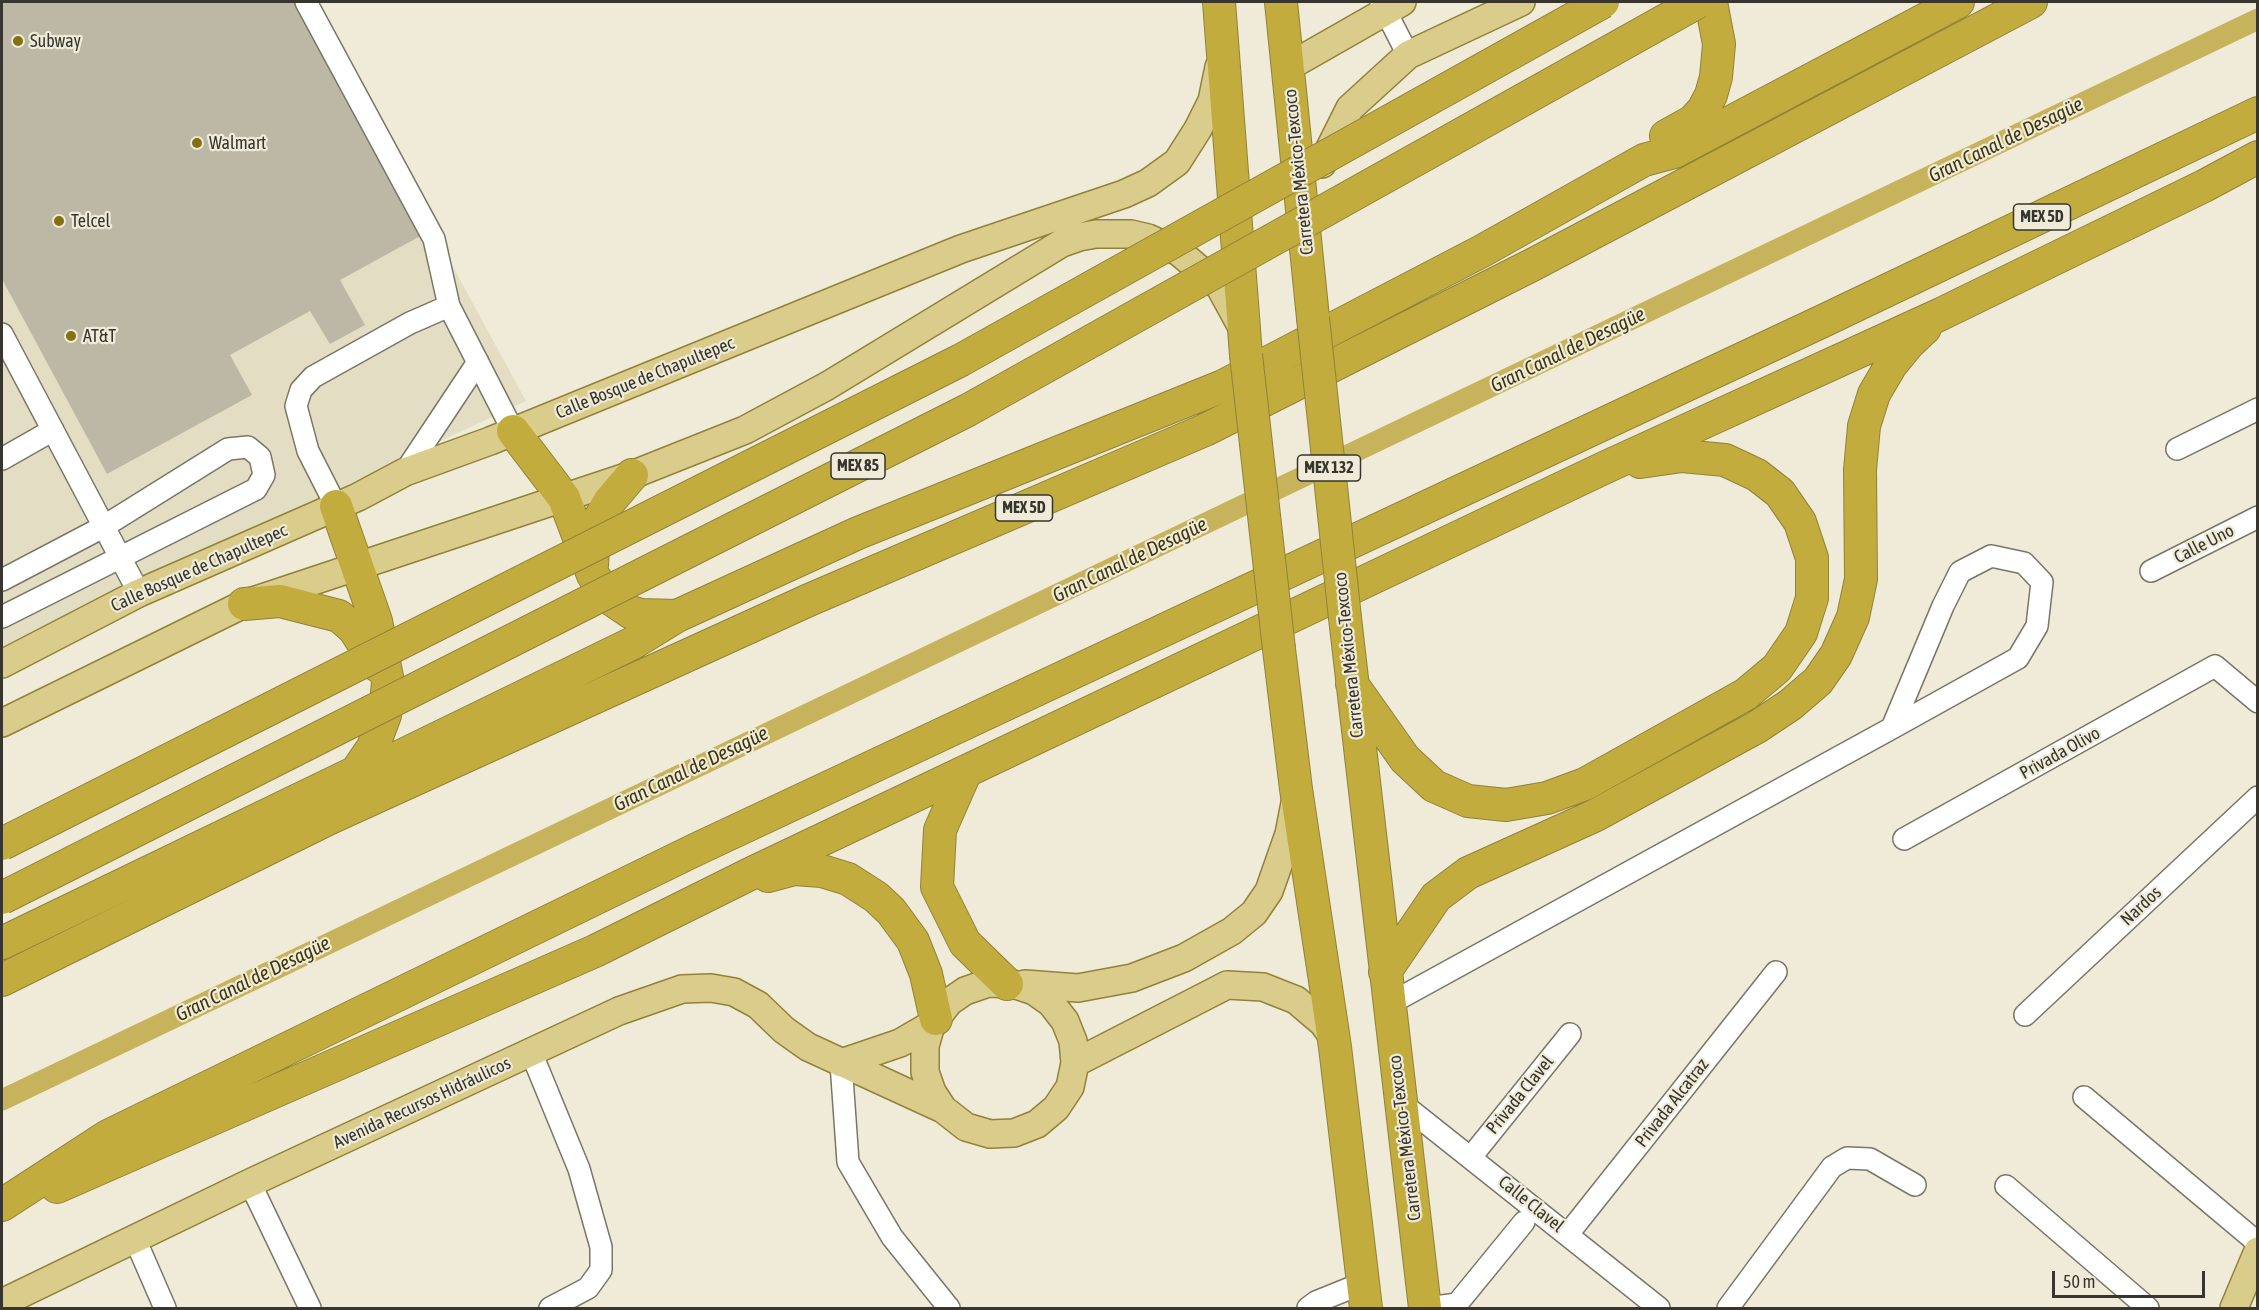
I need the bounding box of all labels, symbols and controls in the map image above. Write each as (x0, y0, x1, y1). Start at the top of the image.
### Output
place label: Subway (30, 30, 81, 52)
marker: Subway (11, 34, 25, 48)
street label: Carretera México-Texcoco (1280, 88, 1318, 256)
water label: Gran Canal de Desagüe (1925, 92, 2087, 188)
place label: Walmart (209, 132, 266, 154)
marker: Walmart (190, 136, 204, 150)
road number: MEX 5D (2014, 204, 2070, 230)
place label: Telcel (71, 210, 110, 232)
marker: Telcel (52, 214, 66, 228)
water label: Gran Canal de Desagüe (1487, 302, 1649, 398)
place label: AT&T (83, 325, 116, 347)
marker: AT&T (64, 329, 78, 343)
street label: Calle Bosque de Chapultepec (553, 332, 737, 424)
road number: MEX 85 (831, 453, 885, 479)
road number: MEX 132 (1298, 455, 1360, 481)
road number: MEX 5D (996, 495, 1052, 521)
water label: Gran Canal de Desagüe (1049, 512, 1211, 608)
street label: Calle Bosque de Chapultepec (108, 519, 290, 617)
street label: Calle Uno (2170, 520, 2238, 568)
street label: Carretera México-Texcoco (1330, 571, 1368, 739)
water label: Gran Canal de Desagüe (610, 721, 772, 817)
street label: Privada Olivo (2016, 722, 2104, 784)
street label: Nardos (2116, 882, 2166, 930)
water label: Gran Canal de Desagüe (172, 931, 334, 1027)
street label: Privada Clavel (1482, 1051, 1558, 1139)
street label: Avenida Recursos Hidráulicos (330, 1052, 514, 1154)
street label: Carretera México-Texcoco (1384, 1054, 1426, 1222)
street label: Privada Alcatraz (1631, 1054, 1713, 1152)
street label: Calle Clavel (1494, 1171, 1568, 1237)
scale bar (2055, 1259, 2208, 1297)
text: 50 m (2063, 1271, 2095, 1292)

